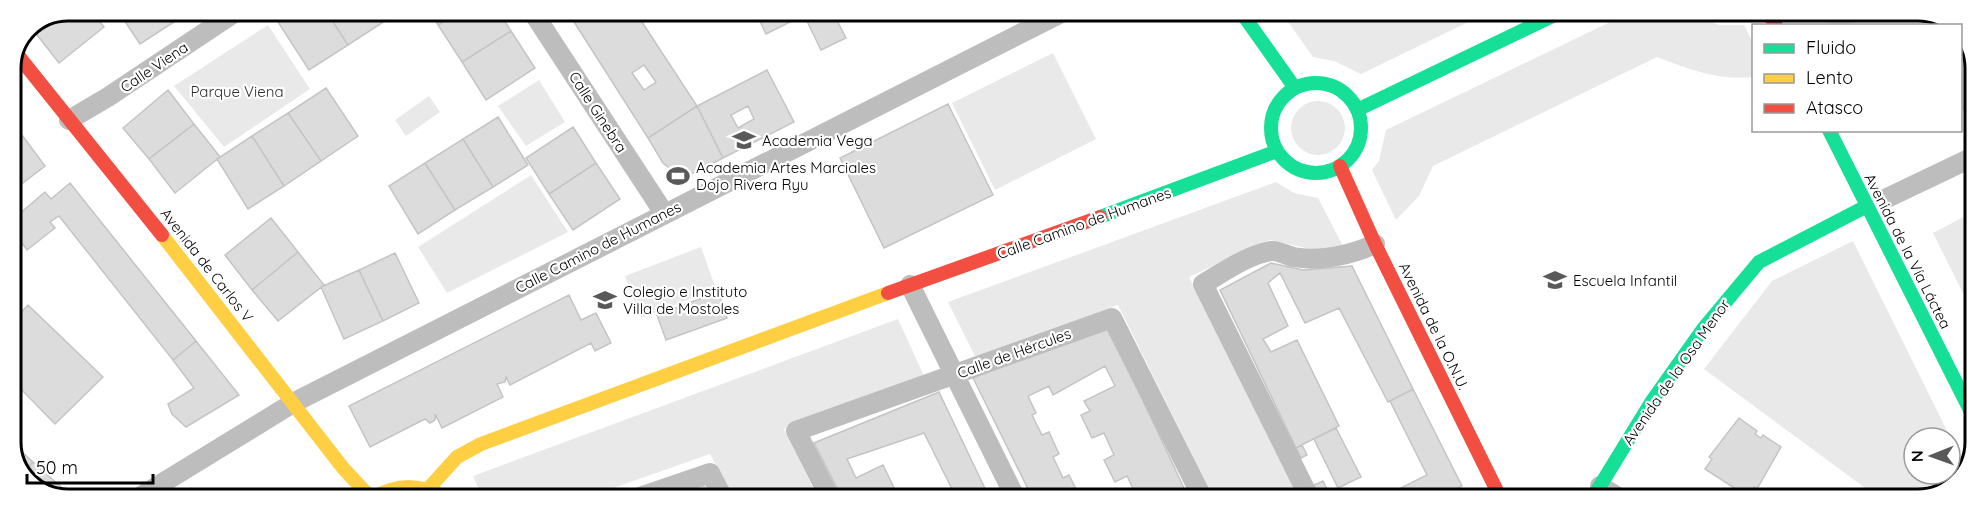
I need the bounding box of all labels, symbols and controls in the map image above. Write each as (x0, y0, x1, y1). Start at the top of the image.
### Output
legend (1752, 24, 1962, 132)
text: Fluido (1806, 36, 1856, 59)
street label: Calle Viena (117, 37, 191, 97)
text: Lento (1806, 66, 1853, 89)
street label: Calle Ginebra (565, 68, 631, 156)
park label: Parque Viena (190, 82, 284, 101)
text: Atasco (1806, 96, 1863, 119)
school or university icon: Academia Vega (731, 127, 757, 153)
place label: Academia Vega (762, 131, 873, 150)
place label: Academia Artes Marciales Dojo Rivera Ryu (696, 158, 876, 194)
sports icon: Academia Artes Marciales Dojo Rivera Ryu (665, 163, 691, 189)
street label: Avenida de la Vía Láctea (1861, 170, 1955, 332)
street label: Calle Camino de Humanes (994, 183, 1174, 263)
street label: Calle Camino de Humanes (512, 197, 684, 297)
street label: Avenida de Carlos V (157, 204, 257, 326)
street label: Avenida de la O.N.U. (1395, 259, 1473, 393)
school or university icon: Escuela Infantil (1542, 267, 1568, 293)
place label: Escuela Infantil (1573, 271, 1677, 290)
place label: Colegio e Instituto Villa de Mostoles (623, 282, 747, 318)
school or university icon: Colegio e Instituto Villa de Mostoles (592, 287, 618, 313)
street label: Avenida de la Osa Menor (1618, 295, 1734, 449)
street label: Calle de Hércules (955, 324, 1073, 382)
north arrow (1902, 426, 1962, 486)
scale bar (27, 447, 153, 485)
text: N (1907, 450, 1927, 462)
text: 50 m (36, 456, 78, 479)

